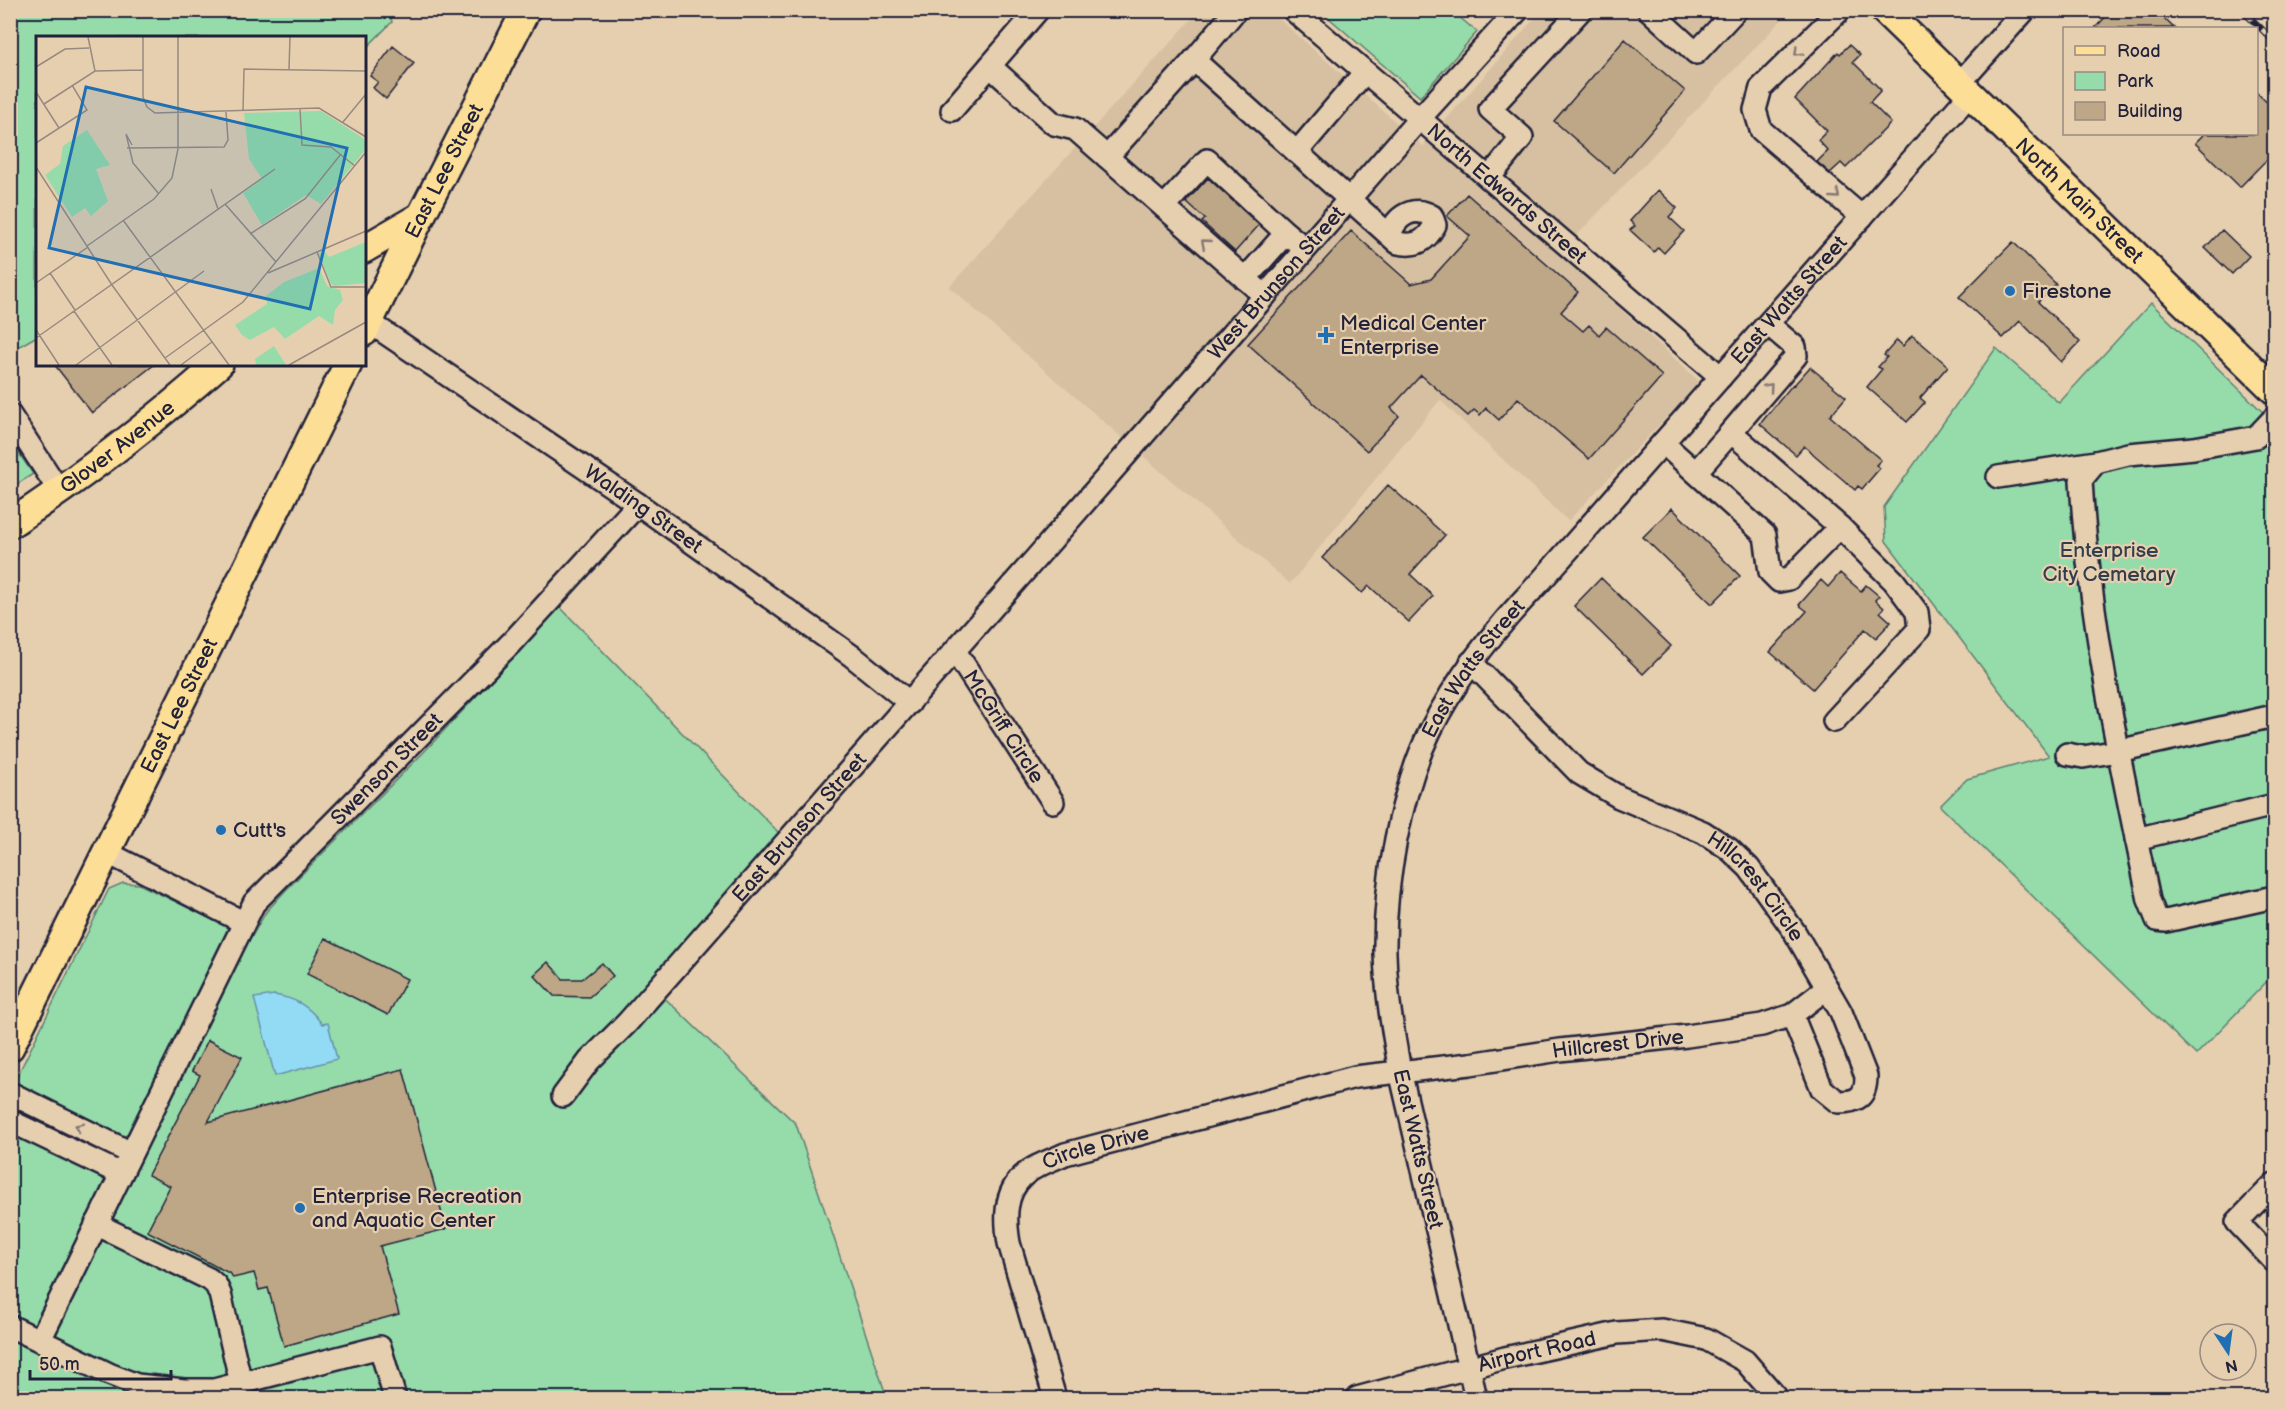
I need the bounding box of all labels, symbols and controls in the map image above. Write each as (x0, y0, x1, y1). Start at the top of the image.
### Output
legend (2063, 27, 2258, 135)
inset map (36, 36, 366, 366)
text: Road (2117, 41, 2161, 62)
one-way arrow (1795, 44, 1806, 55)
text: Park (2117, 71, 2153, 92)
street label: East Lee Street (400, 99, 489, 242)
text: Building (2117, 101, 2183, 122)
street label: North Edwards Street (1422, 118, 1593, 269)
street label: North Main Street (2010, 133, 2149, 269)
one-way arrow (1829, 188, 1840, 199)
street label: West Brunson Street (1203, 200, 1350, 365)
street label: East Watts Street (1725, 230, 1852, 369)
one-way arrow (1201, 239, 1212, 250)
place label: Firestone (2022, 279, 2111, 304)
marker: Firestone (2003, 284, 2017, 298)
place label: Medical Center Enterprise (1340, 311, 1486, 360)
marker: Medical Center Enterprise (1317, 326, 1335, 344)
one-way arrow (1762, 383, 1773, 394)
street label: Glover Avenue (55, 395, 180, 499)
street label: Walding Street (580, 459, 708, 559)
park label: Enterprise City Cemetary (2042, 538, 2176, 587)
street label: East Watts Street (1416, 594, 1530, 742)
street label: East Lee Street (135, 633, 223, 777)
street label: McGriff Circle (958, 665, 1050, 788)
street label: Swenson Street (325, 707, 448, 830)
street label: East Brunson Street (727, 747, 872, 907)
place label: Cutt's (233, 818, 286, 843)
marker: Cutt's (214, 823, 228, 837)
street label: Hillcrest Circle (1702, 826, 1810, 945)
street label: Hillcrest Drive (1550, 1024, 1685, 1064)
street label: East Watts Street (1387, 1067, 1449, 1232)
street label: Circle Drive (1038, 1120, 1152, 1175)
one-way arrow (74, 1123, 85, 1134)
place label: Enterprise Recreation and Aquatic Center (312, 1184, 522, 1233)
marker: Enterprise Recreation and Aquatic Center (293, 1201, 307, 1215)
north arrow (2198, 1322, 2258, 1382)
street label: Airport Road (1475, 1326, 1598, 1377)
scale bar (30, 1343, 171, 1381)
text: 50 m (39, 1354, 80, 1375)
text: N (2223, 1355, 2239, 1376)

